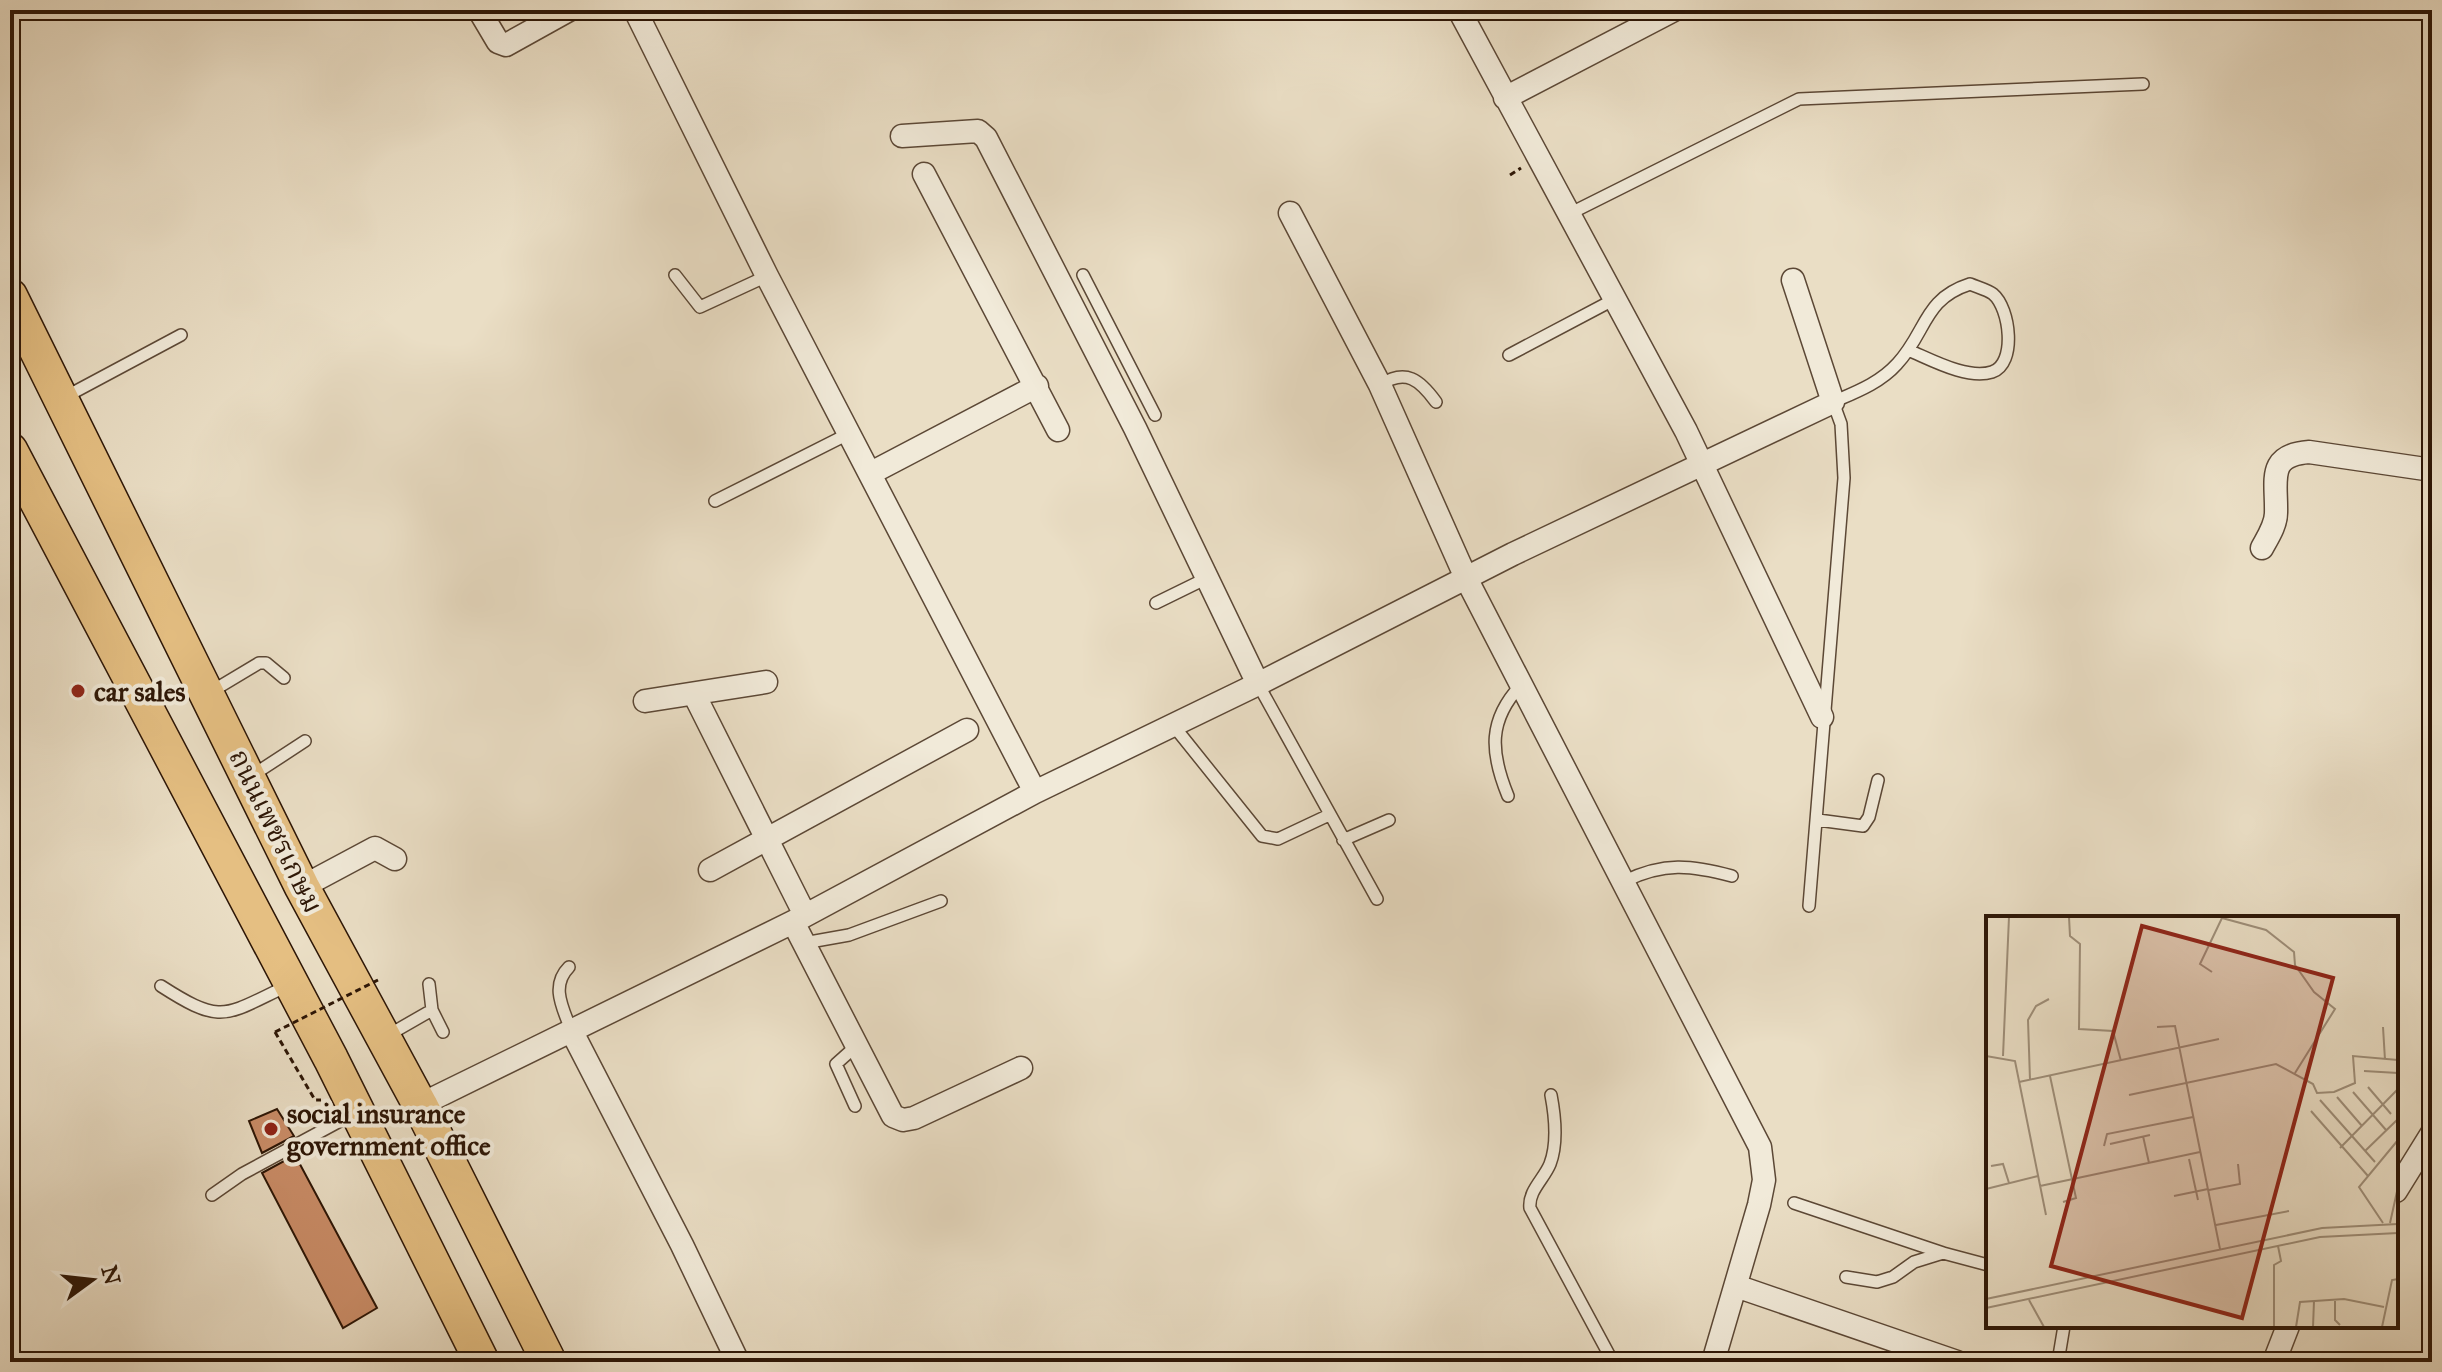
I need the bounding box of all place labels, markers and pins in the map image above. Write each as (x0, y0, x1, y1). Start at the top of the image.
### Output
place label: car sales (94, 674, 186, 709)
marker: car sales (69, 682, 87, 700)
place label: social insurance government office (287, 1096, 491, 1163)
marker: social insurance government office (262, 1120, 280, 1138)

